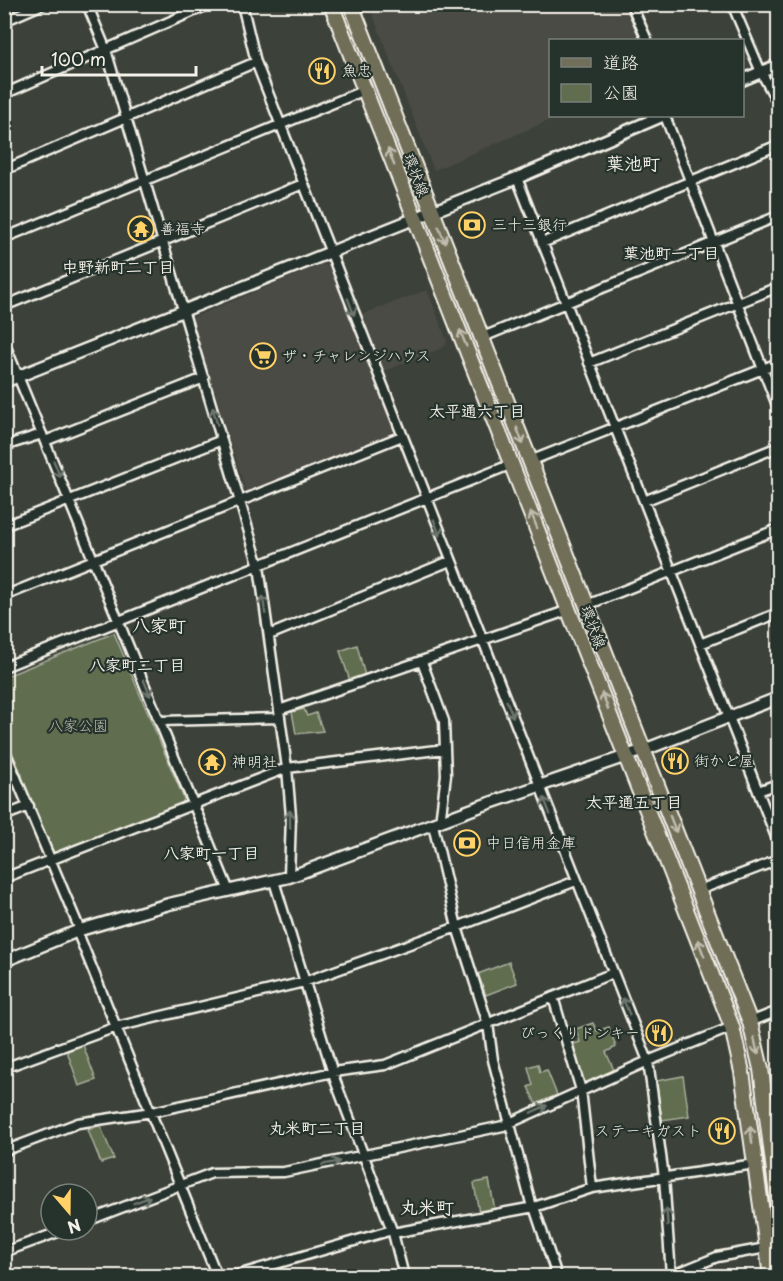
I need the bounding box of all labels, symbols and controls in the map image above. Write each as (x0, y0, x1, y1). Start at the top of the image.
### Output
scale bar (42, 39, 196, 77)
legend (549, 39, 744, 117)
text: 100 m (51, 45, 106, 72)
text: 道路 (603, 48, 639, 75)
restaurant icon: 魚忠 (307, 56, 337, 86)
place label: 魚忠 (342, 58, 372, 81)
text: 公園 (603, 78, 639, 105)
one-way arrow (385, 148, 396, 167)
street label: 環状線 (399, 149, 436, 200)
district label: 葉池町 (606, 149, 660, 176)
bank icon: 三十三銀行 (457, 210, 487, 240)
place label: 三十三銀行 (492, 212, 567, 235)
temple icon: 善福寺 (126, 214, 156, 244)
place label: 善福寺 (160, 216, 205, 239)
one-way arrow (437, 225, 448, 243)
district label: 葉池町一丁目 (623, 240, 719, 264)
district label: 中野新町二丁目 (62, 254, 174, 278)
one-way arrow (346, 297, 357, 316)
one-way arrow (456, 330, 467, 348)
supermarket icon: ザ・チャレンジハウス (248, 341, 278, 371)
place label: ザ・チャレンジハウス (282, 343, 431, 366)
district label: 太平通六丁目 (429, 398, 525, 422)
one-way arrow (209, 407, 220, 426)
one-way arrow (516, 426, 527, 445)
one-way arrow (52, 459, 63, 478)
one-way arrow (527, 511, 538, 530)
one-way arrow (433, 518, 444, 536)
one-way arrow (259, 595, 270, 615)
street label: 環状線 (576, 601, 613, 652)
district label: 八家町 (132, 611, 186, 638)
district label: 八家町二丁目 (89, 652, 185, 676)
one-way arrow (142, 679, 153, 697)
one-way arrow (599, 693, 610, 711)
one-way arrow (505, 699, 516, 717)
park label: 八家公園 (48, 713, 108, 736)
restaurant icon: 街かど屋 (660, 746, 690, 776)
temple icon: 神明社 (197, 747, 227, 777)
place label: 街かど屋 (694, 748, 754, 771)
place label: 神明社 (232, 749, 277, 772)
district label: 太平通五丁目 (586, 789, 682, 813)
one-way arrow (540, 797, 551, 815)
one-way arrow (284, 809, 296, 829)
one-way arrow (668, 814, 679, 833)
bank icon: 中日信用金庫 (452, 828, 482, 858)
place label: 中日信用金庫 (486, 830, 576, 853)
district label: 八家町一丁目 (163, 840, 259, 864)
one-way arrow (695, 939, 706, 958)
one-way arrow (620, 998, 631, 1016)
restaurant icon: びっくりドンキー (644, 1018, 674, 1048)
place label: びっくりドンキー (520, 1020, 640, 1043)
one-way arrow (750, 1036, 762, 1055)
one-way arrow (529, 1103, 547, 1114)
district label: 丸米町二丁目 (269, 1115, 365, 1139)
restaurant icon: ステーキガスト (707, 1116, 737, 1146)
place label: ステーキガスト (595, 1118, 702, 1141)
one-way arrow (745, 1126, 756, 1146)
one-way arrow (320, 1157, 340, 1168)
north arrow (39, 1182, 99, 1242)
district label: 丸米町 (400, 1193, 454, 1220)
one-way arrow (132, 1194, 150, 1205)
one-way arrow (661, 1207, 672, 1227)
text: N (64, 1214, 85, 1240)

